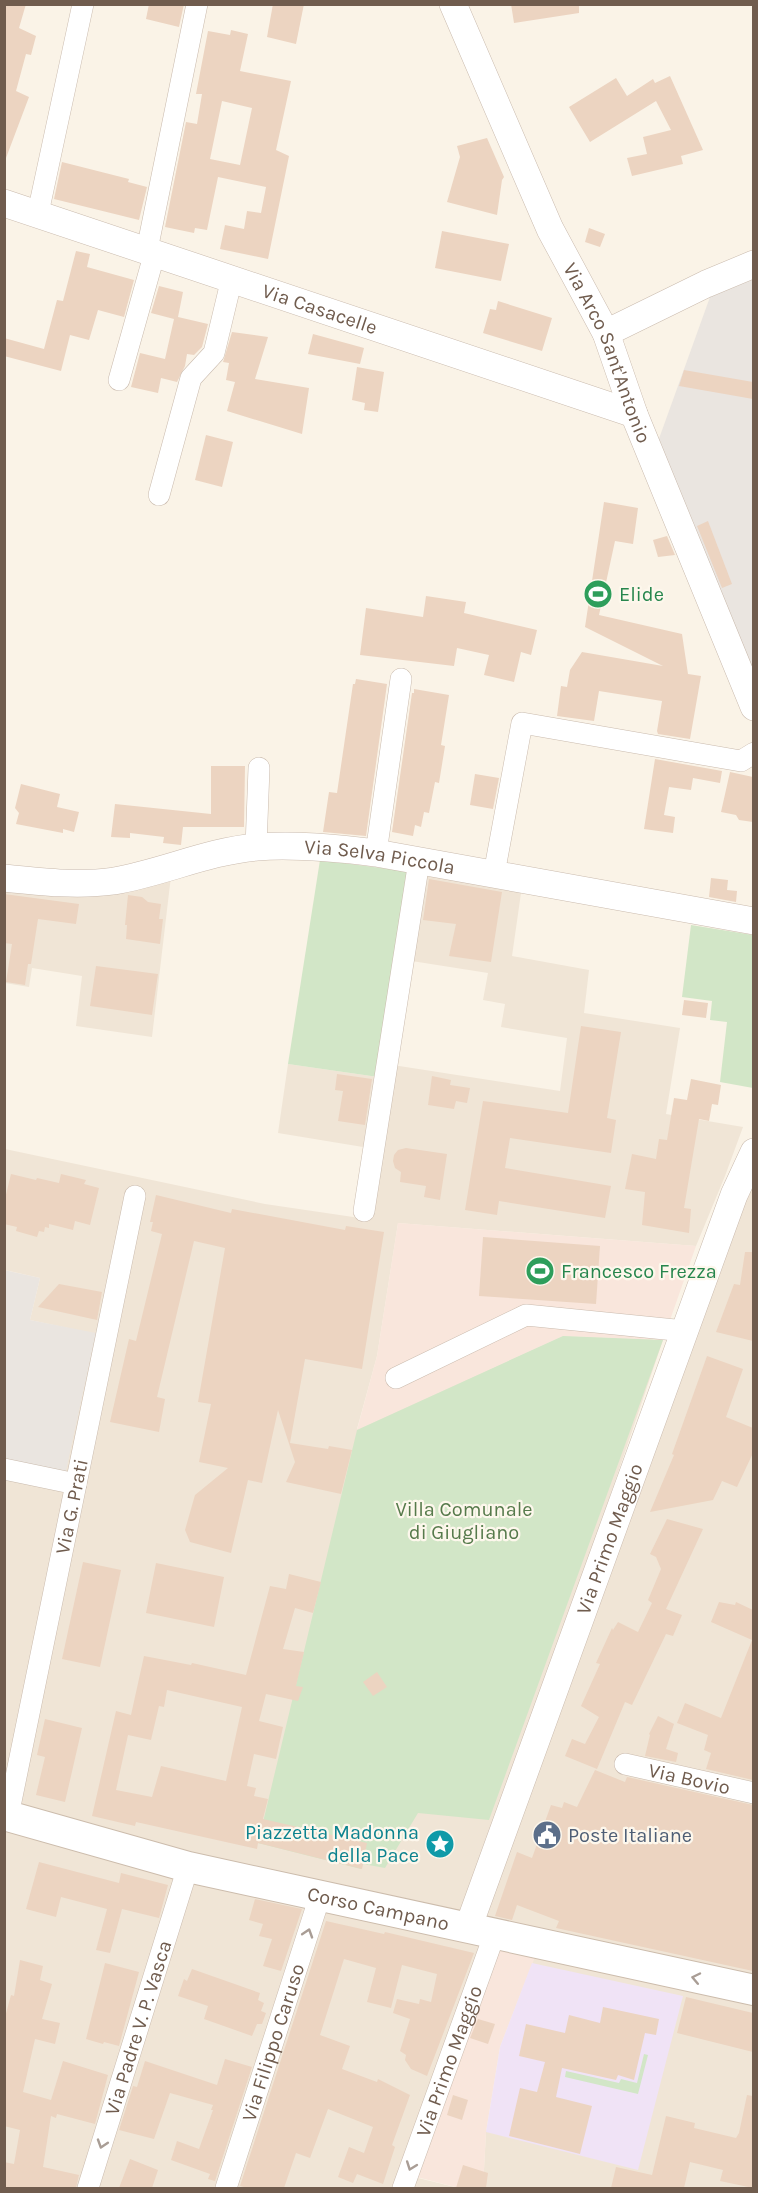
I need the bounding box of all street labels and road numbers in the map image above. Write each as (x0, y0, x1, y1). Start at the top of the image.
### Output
street label: Via Arco Sant'Antonio (559, 259, 656, 446)
street label: Via Casacelle (259, 279, 380, 339)
street label: Via Selva Piccola (304, 835, 457, 879)
street label: Via G. Prati (50, 1457, 92, 1556)
street label: Via Primo Maggio (571, 1460, 647, 1618)
street label: Via Bovio (646, 1758, 733, 1799)
street label: Corso Campano (305, 1882, 451, 1935)
street label: Via Padre V. P. Vasca (100, 1937, 176, 2118)
street label: Via Filippo Caruso (237, 1961, 309, 2124)
street label: Via Primo Maggio (411, 1982, 487, 2140)

